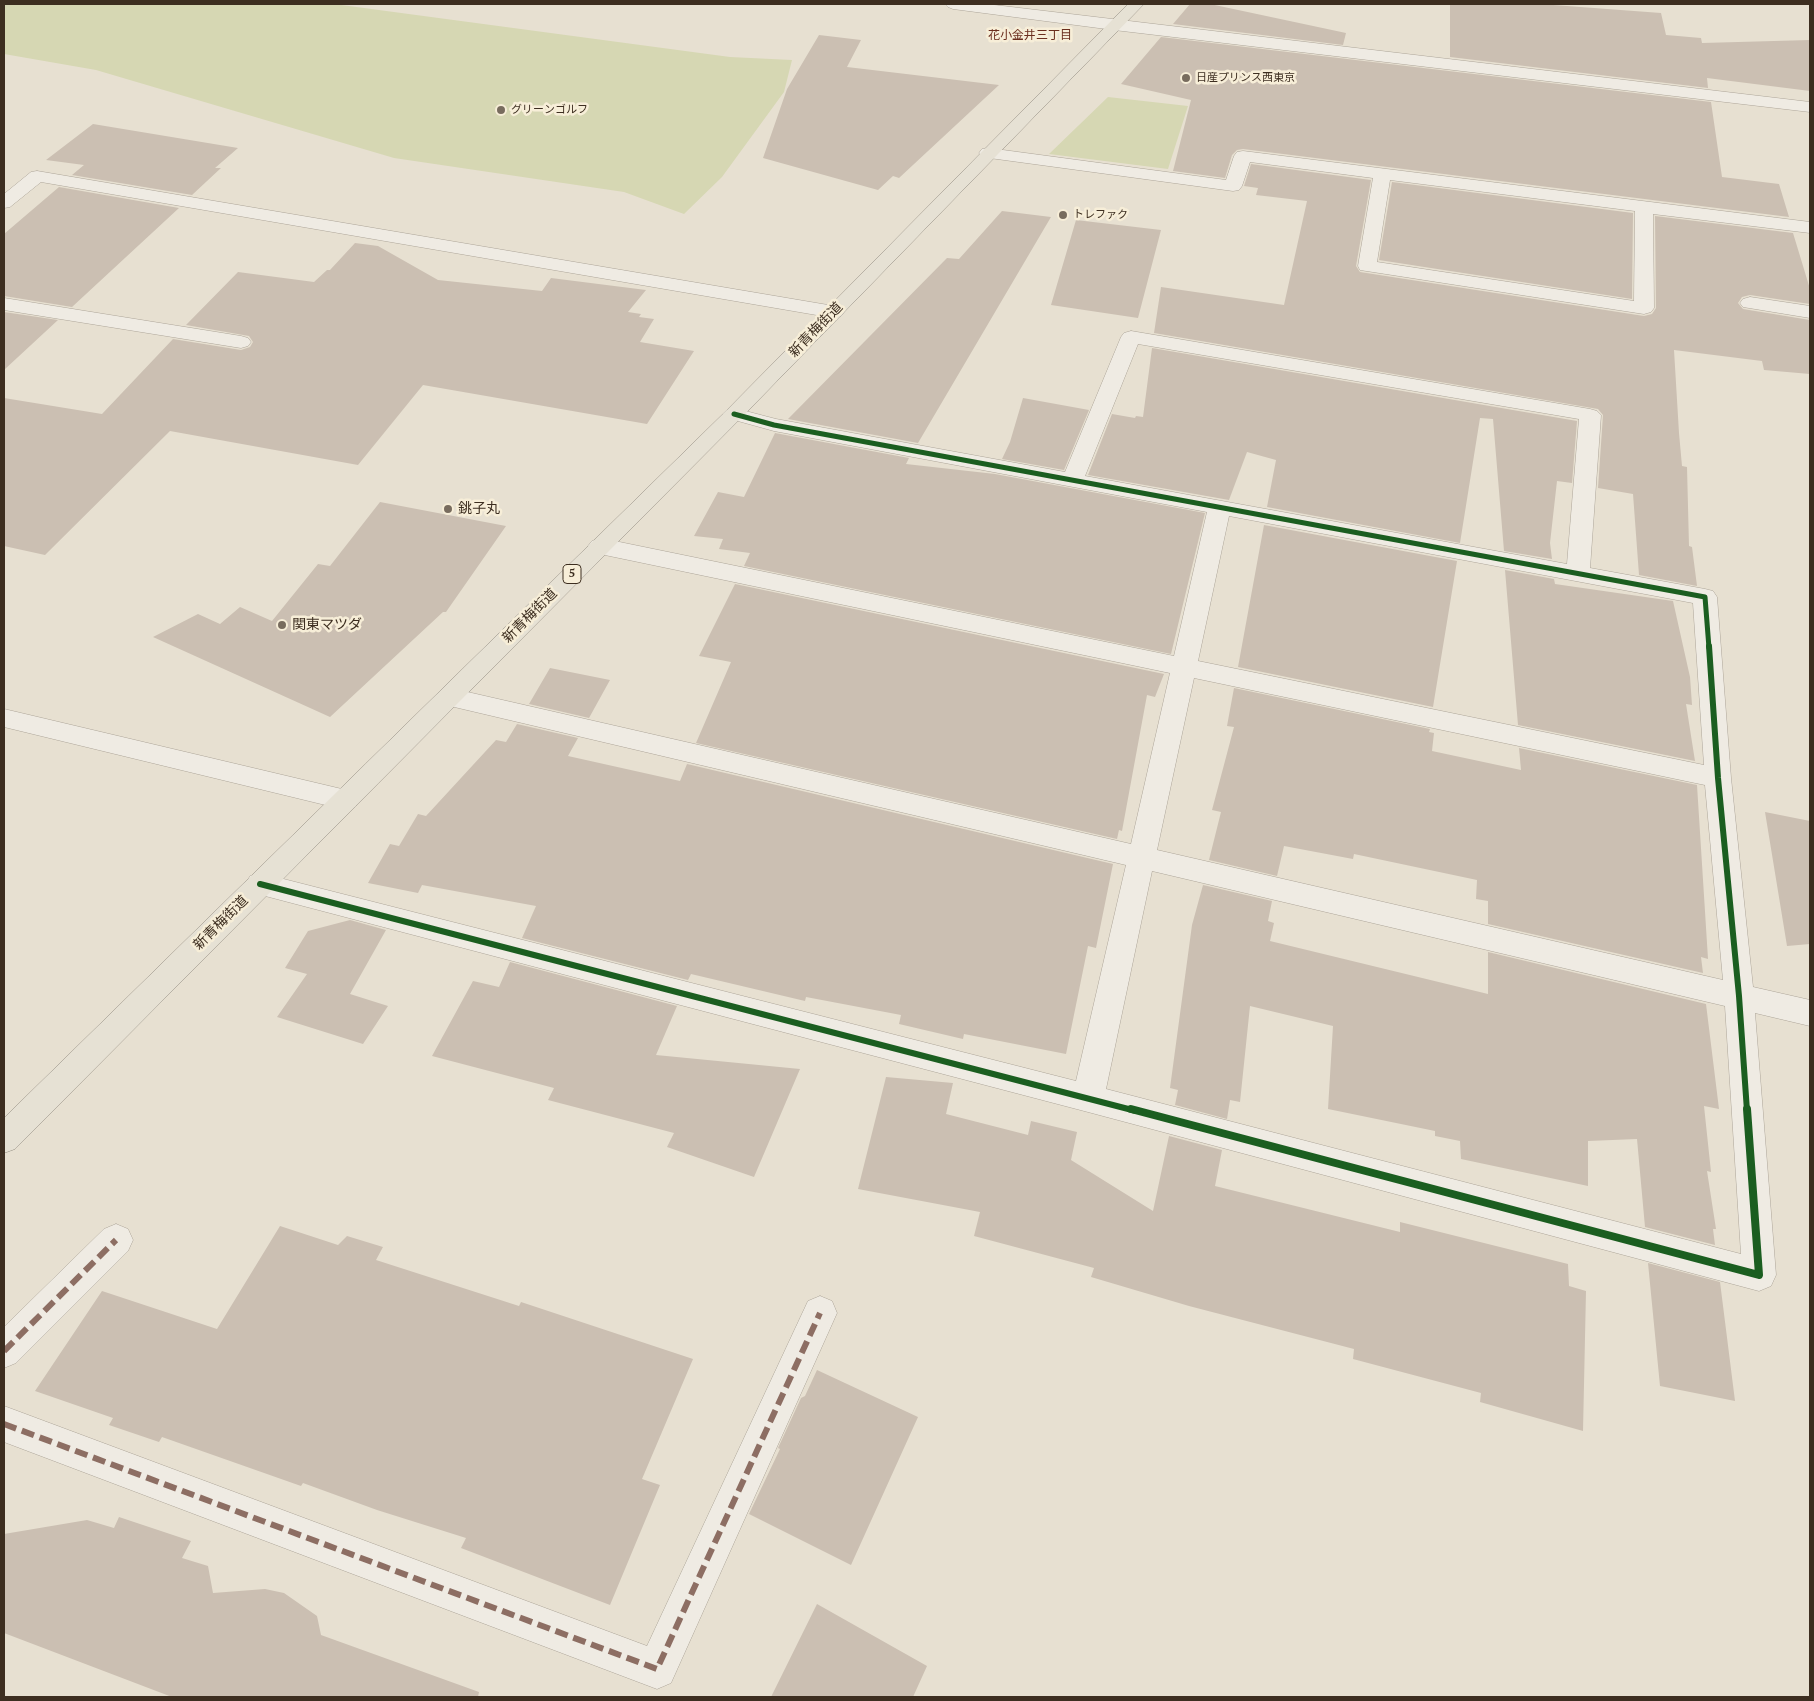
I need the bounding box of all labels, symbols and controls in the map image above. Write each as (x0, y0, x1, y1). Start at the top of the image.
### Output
district label: 花小金井三丁目 (988, 29, 1072, 43)
place label: 日産プリンス西東京 (1196, 71, 1295, 85)
marker: 日産プリンス西東京 (1180, 72, 1192, 84)
place label: グリーンゴルフ (511, 103, 588, 117)
marker: グリーンゴルフ (495, 104, 507, 116)
place label: トレファク (1073, 208, 1128, 222)
marker: トレファク (1057, 209, 1069, 221)
street label: 新青梅街道 (786, 299, 846, 361)
place label: 銚子丸 (458, 501, 500, 517)
marker: 銚子丸 (442, 503, 454, 515)
road number: 5 (563, 564, 581, 584)
street label: 新青梅街道 (499, 585, 561, 647)
place label: 関東マツダ (292, 617, 362, 633)
marker: 関東マツダ (276, 619, 288, 631)
street label: 新青梅街道 (190, 892, 252, 954)

